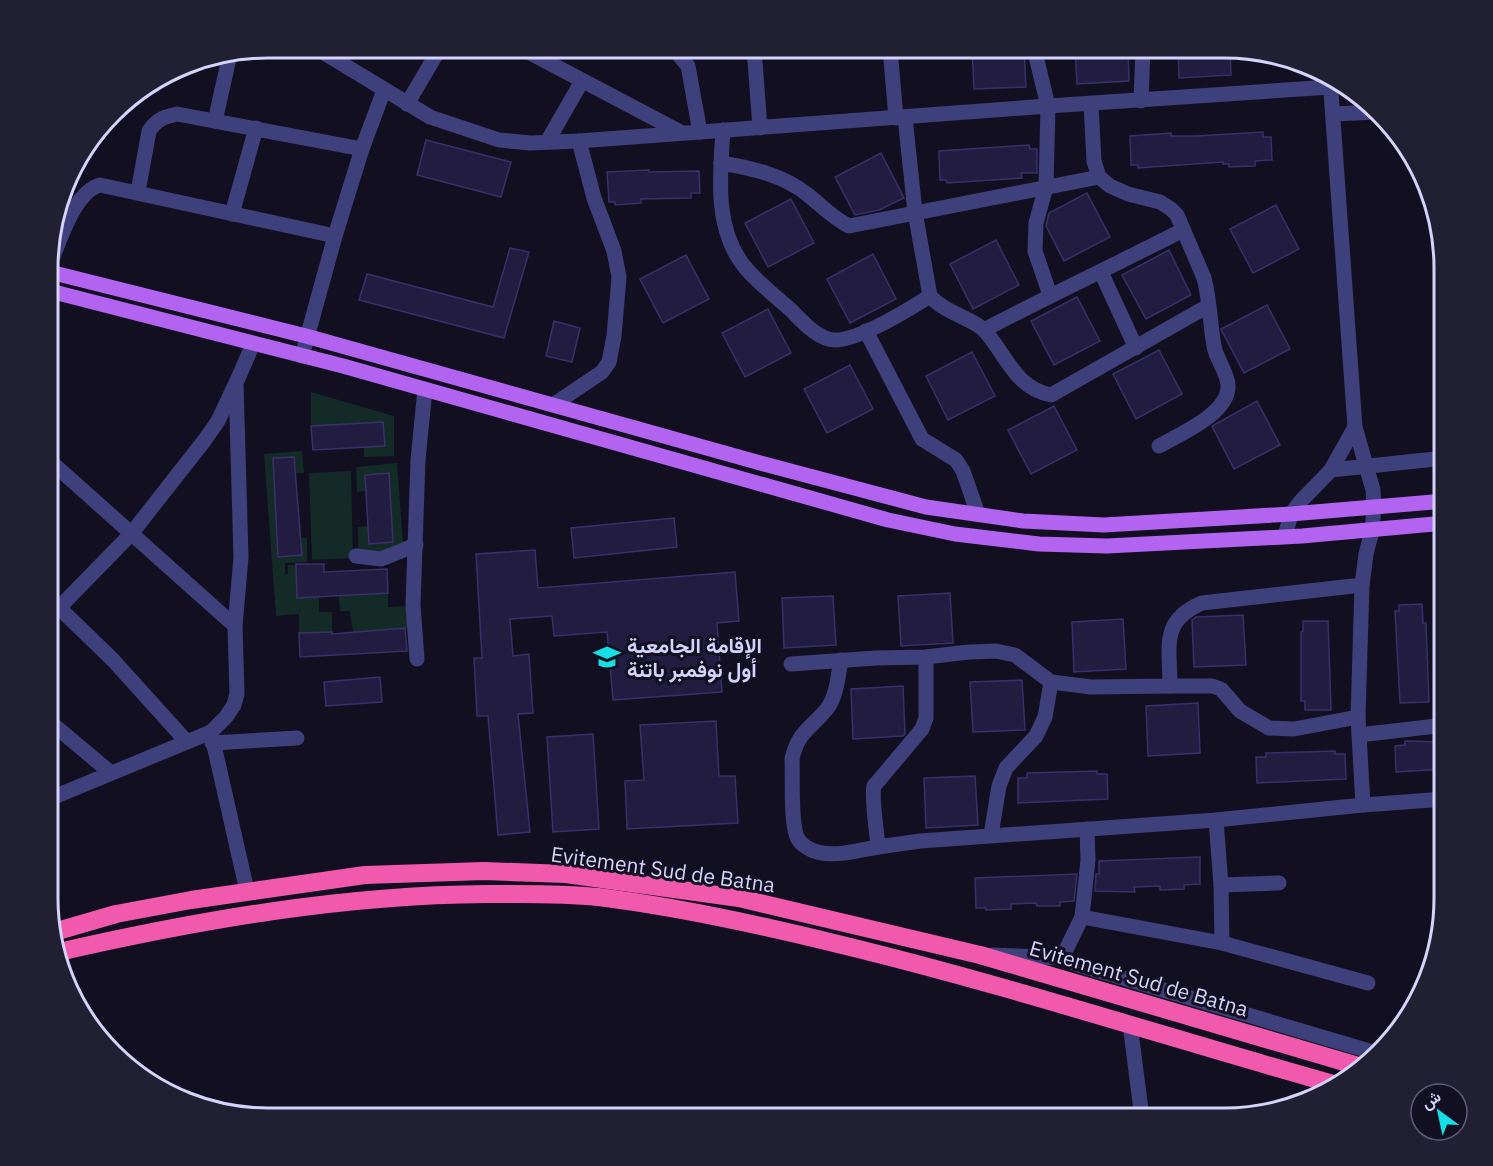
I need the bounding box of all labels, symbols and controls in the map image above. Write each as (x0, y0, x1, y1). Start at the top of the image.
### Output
place label: الإقامة الجامعية أول نوفمبر باتنة (627, 631, 762, 683)
school or university icon: الإقامة الجامعية أول نوفمبر باتنة (592, 642, 622, 672)
street label: Evitement Sud de Batna (549, 839, 777, 899)
street label: Evitement Sud de Batna (1026, 933, 1252, 1023)
north arrow (1409, 1082, 1469, 1142)
text: ش (1417, 1086, 1444, 1113)

